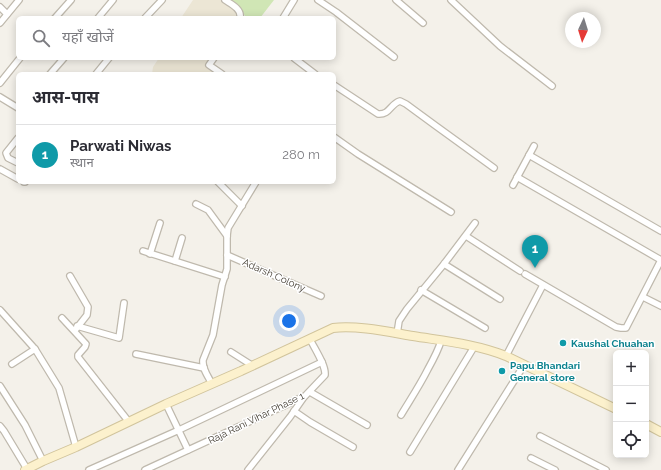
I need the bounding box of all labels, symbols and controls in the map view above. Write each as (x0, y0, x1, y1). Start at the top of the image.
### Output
north arrow (565, 12, 601, 48)
search box (16, 16, 336, 60)
icon: search (30, 27, 52, 49)
text: यहाँ खोजें (62, 28, 114, 46)
text: आस-पास (32, 87, 99, 107)
text: Parwati Niwas (70, 137, 171, 155)
text: 1 (42, 147, 48, 162)
text: 280 m (282, 147, 320, 162)
text: स्थान (70, 155, 94, 170)
pin: 1 (522, 235, 548, 268)
street label: Adarsh Colony (241, 256, 308, 294)
your location (279, 311, 299, 331)
marker: Kaushal Chuahan (558, 338, 568, 348)
place label: Kaushal Chuahan (571, 338, 654, 349)
map controls (613, 350, 649, 458)
button: + (613, 350, 649, 386)
place label: Papu Bhandari General store (510, 360, 580, 383)
marker: Papu Bhandari General store (497, 366, 507, 376)
button: − (613, 386, 649, 422)
street label: Raja Rani Vihar Phase 1 (206, 390, 306, 446)
button: locate (613, 422, 649, 458)

